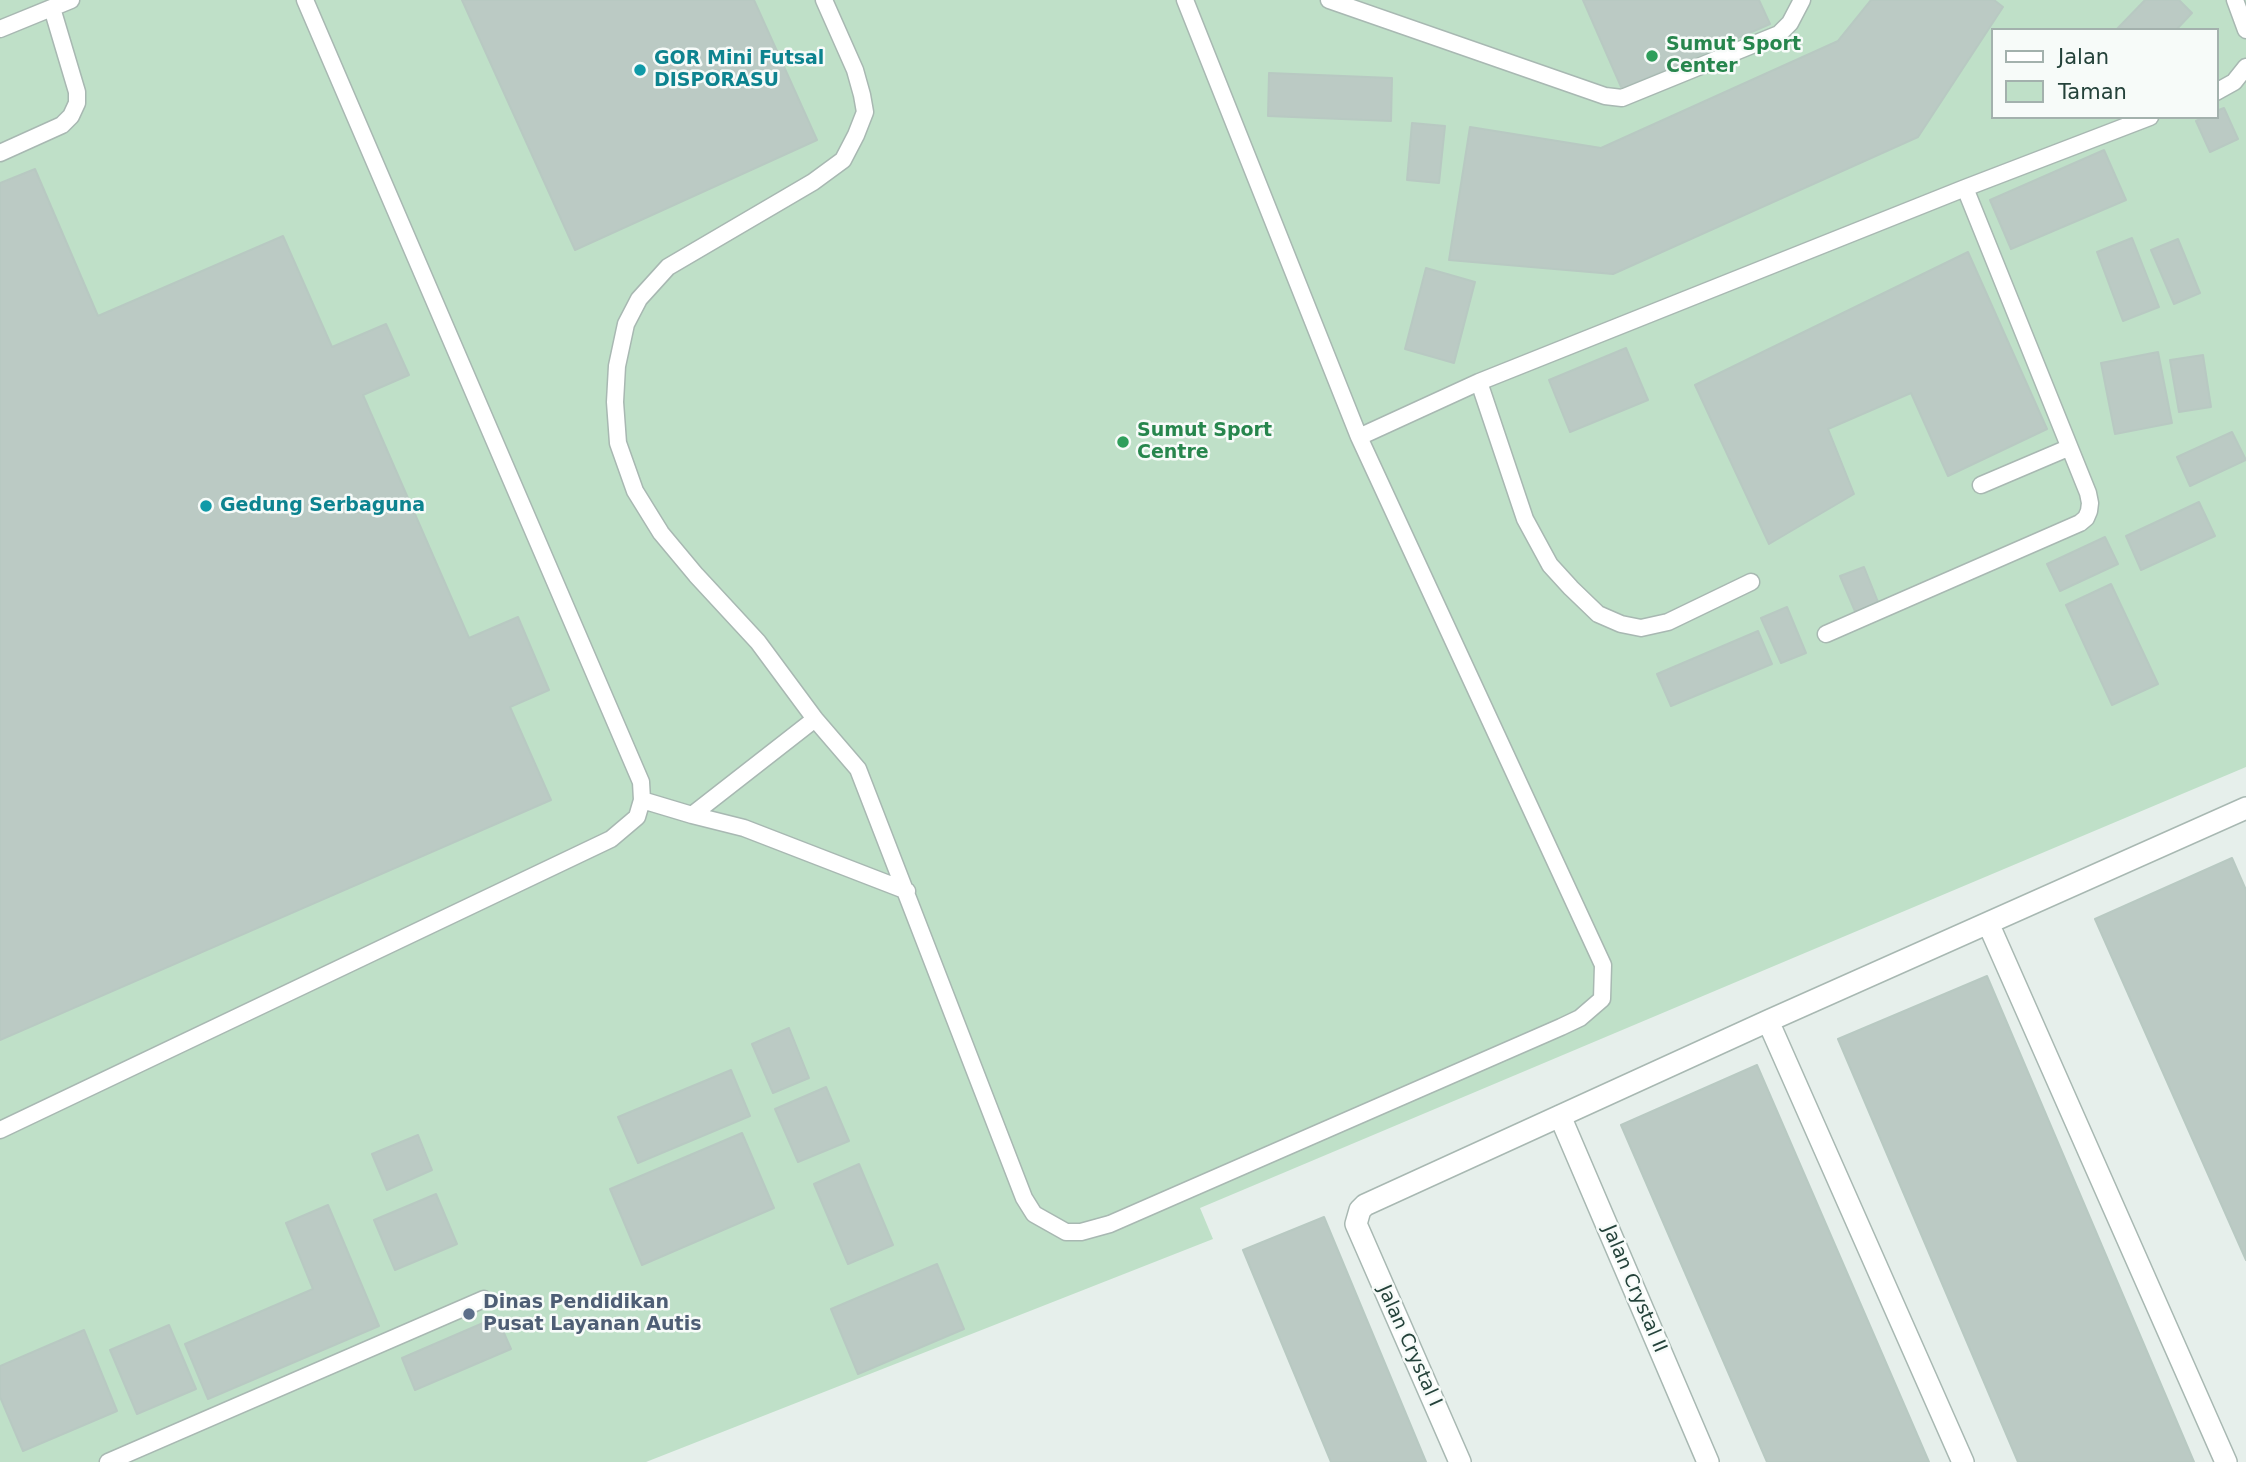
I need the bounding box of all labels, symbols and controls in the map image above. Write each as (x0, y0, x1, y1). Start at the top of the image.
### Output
legend (1990, 28, 2218, 119)
place label: Sumut Sport Center (1666, 34, 1801, 78)
text: Jalan (2058, 45, 2109, 69)
place label: GOR Mini Futsal DISPORASU (654, 48, 824, 92)
marker: Sumut Sport Center (1644, 48, 1660, 64)
marker: GOR Mini Futsal DISPORASU (632, 62, 648, 78)
text: Taman (2058, 80, 2127, 104)
place label: Sumut Sport Centre (1137, 420, 1272, 464)
marker: Sumut Sport Centre (1115, 434, 1131, 450)
place label: Gedung Serbaguna (220, 495, 425, 517)
marker: Gedung Serbaguna (198, 498, 214, 514)
street label: Jalan Crystal II (1597, 1222, 1671, 1356)
street label: Jalan Crystal I (1372, 1282, 1446, 1410)
place label: Dinas Pendidikan Pusat Layanan Autis (483, 1292, 701, 1336)
marker: Dinas Pendidikan Pusat Layanan Autis (461, 1306, 477, 1322)

